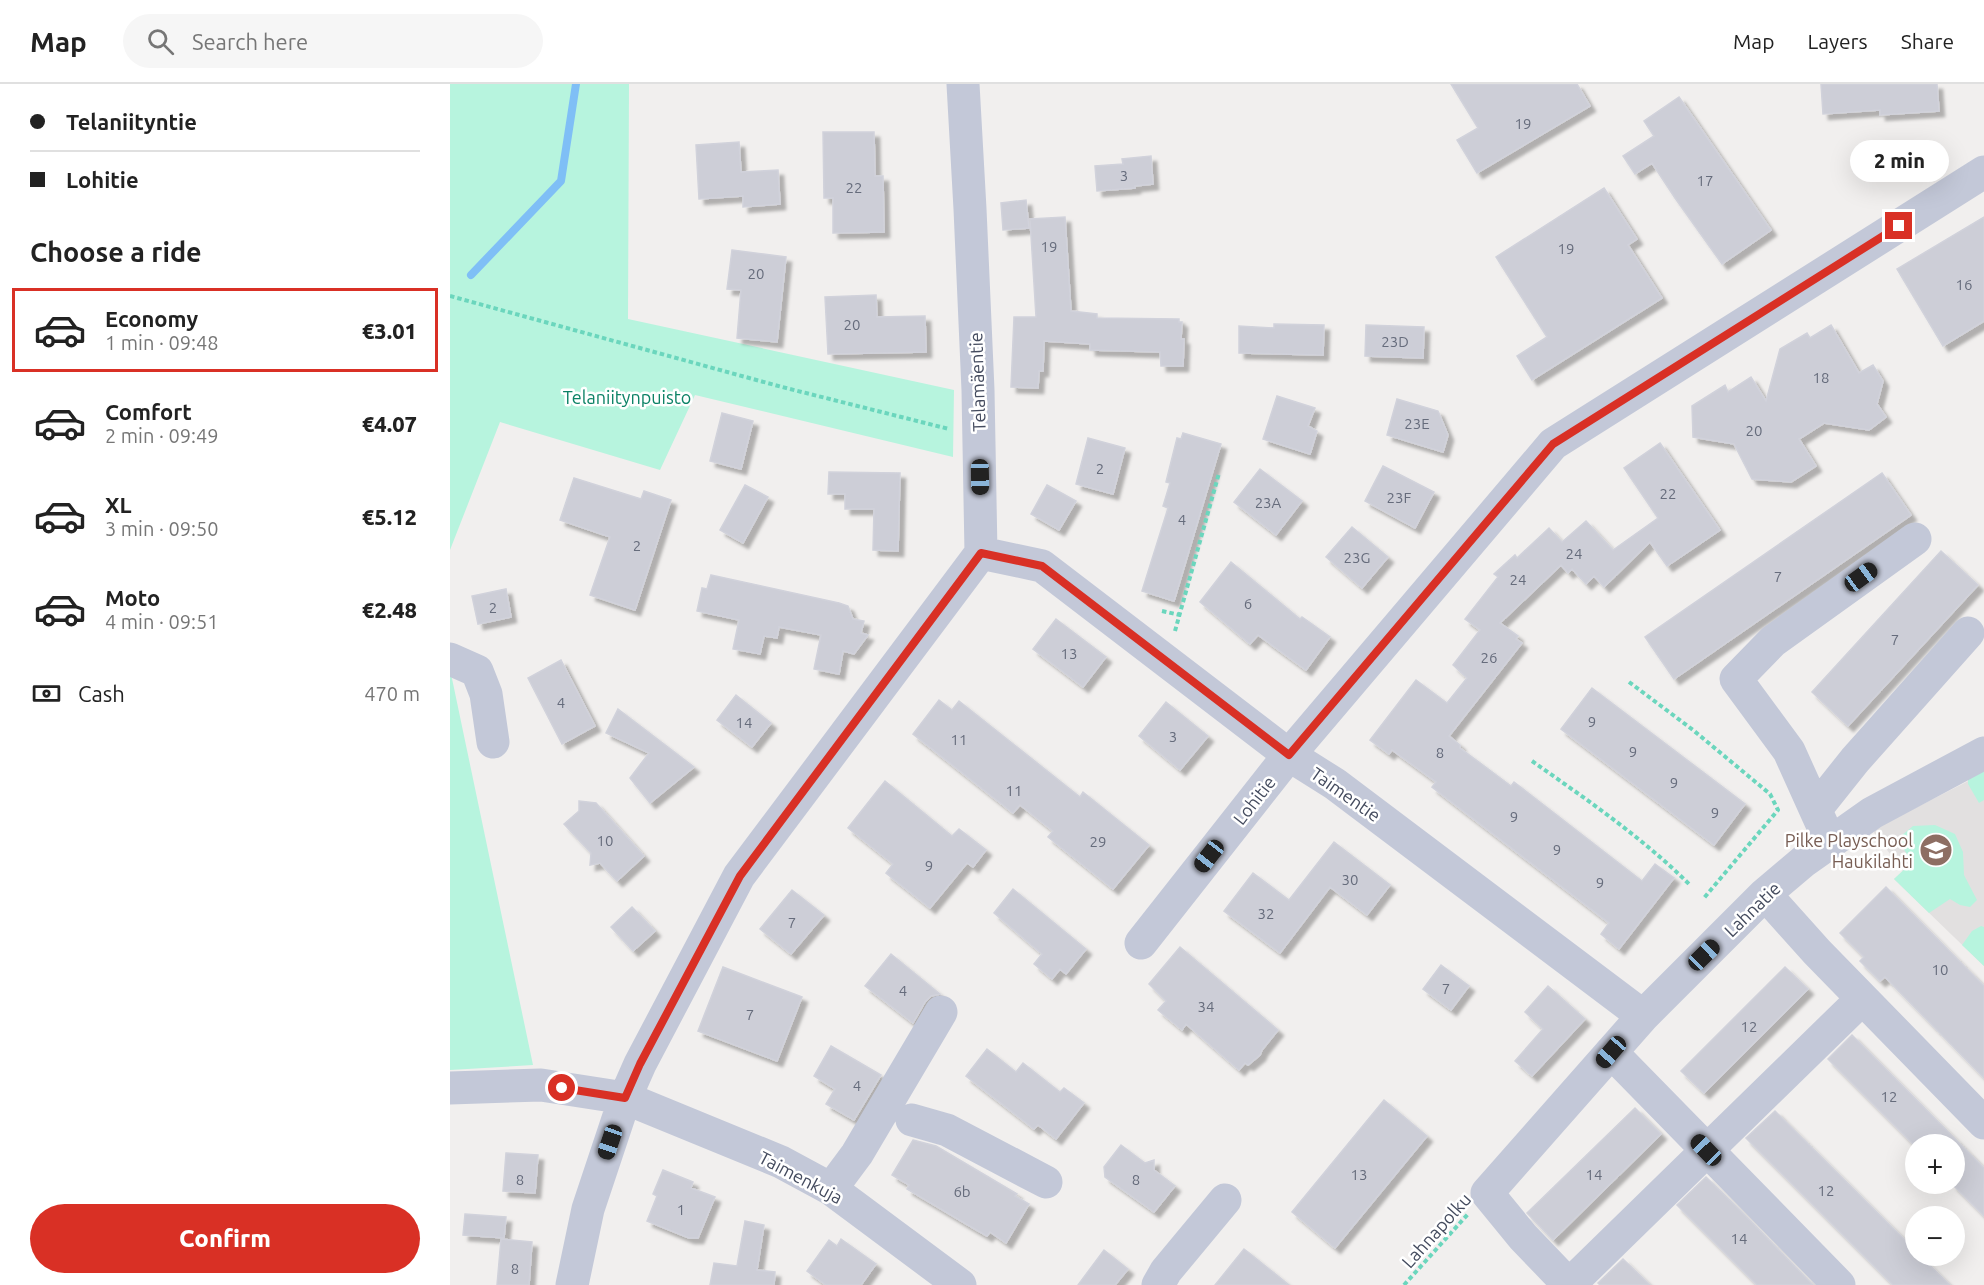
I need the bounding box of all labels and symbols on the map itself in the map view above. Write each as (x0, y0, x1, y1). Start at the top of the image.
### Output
house number: 19 (1515, 115, 1531, 132)
callout: 2 min (1850, 139, 1948, 181)
house number: 3 (1120, 167, 1128, 184)
house number: 17 (1697, 172, 1713, 189)
house number: 22 (846, 179, 862, 196)
route end (1885, 212, 1912, 239)
house number: 19 (1041, 238, 1057, 255)
house number: 19 (1558, 240, 1574, 257)
house number: 20 (748, 265, 764, 282)
house number: 16 (1956, 276, 1972, 293)
house number: 20 (844, 316, 860, 333)
street label: Telamäentie (965, 332, 989, 432)
house number: 23D (1381, 333, 1409, 350)
house number: 18 (1813, 369, 1829, 386)
park label: Telaniitynpuisto (563, 387, 691, 407)
house number: 23E (1404, 415, 1430, 432)
house number: 20 (1746, 422, 1762, 439)
car (971, 459, 989, 495)
house number: 2 (1096, 460, 1104, 477)
house number: 22 (1660, 485, 1676, 502)
house number: 23F (1387, 489, 1412, 506)
house number: 23A (1255, 494, 1282, 511)
house number: 4 (1178, 511, 1186, 528)
house number: 2 (633, 537, 641, 554)
house number: 24 (1566, 545, 1582, 562)
house number: 23G (1344, 549, 1370, 566)
car (1841, 559, 1881, 595)
house number: 7 (1774, 568, 1782, 585)
house number: 24 (1510, 571, 1526, 588)
house number: 6 (1244, 595, 1252, 612)
house number: 2 (489, 599, 497, 616)
house number: 7 (1891, 631, 1899, 648)
house number: 13 (1061, 645, 1077, 662)
house number: 26 (1481, 649, 1497, 666)
house number: 4 (557, 694, 565, 711)
house number: 9 (1588, 713, 1596, 730)
house number: 14 (736, 714, 752, 731)
house number: 3 (1169, 728, 1177, 745)
house number: 11 (951, 731, 967, 748)
house number: 9 (1629, 743, 1637, 760)
house number: 8 (1436, 744, 1444, 761)
street label: Taimentie (1307, 763, 1385, 825)
street label: Lohitie (1229, 772, 1279, 828)
house number: 9 (1670, 774, 1678, 791)
house number: 11 (1006, 782, 1022, 799)
house number: 9 (1711, 804, 1719, 821)
house number: 9 (1510, 808, 1518, 825)
place label: Pilke Playschool Haukilahti (1785, 830, 1913, 871)
house number: 10 (597, 832, 613, 849)
school or university icon: Pilke Playschool Haukilahti (1918, 832, 1954, 868)
house number: 29 (1090, 833, 1106, 850)
car (1191, 836, 1227, 876)
house number: 9 (1553, 841, 1561, 858)
house number: 9 (925, 857, 933, 874)
house number: 30 (1342, 871, 1358, 888)
house number: 9 (1596, 874, 1604, 891)
street label: Lahnatie (1720, 878, 1784, 940)
house number: 32 (1258, 905, 1274, 922)
house number: 7 (788, 914, 796, 931)
car (1685, 936, 1723, 974)
house number: 10 (1932, 961, 1948, 978)
house number: 7 (1442, 980, 1450, 997)
house number: 4 (899, 982, 907, 999)
house number: 34 (1198, 998, 1214, 1015)
house number: 7 (746, 1006, 754, 1023)
house number: 12 (1741, 1018, 1757, 1035)
car (1592, 1033, 1630, 1071)
route start (548, 1074, 575, 1101)
house number: 4 (853, 1077, 861, 1094)
house number: 12 (1881, 1088, 1897, 1105)
car (596, 1122, 624, 1162)
car (1687, 1131, 1725, 1169)
street label: Taimenkuja (756, 1147, 846, 1207)
house number: 13 (1351, 1166, 1367, 1183)
house number: 14 (1586, 1166, 1602, 1183)
house number: 8 (516, 1171, 524, 1188)
house number: 8 (1132, 1171, 1140, 1188)
house number: 12 (1818, 1182, 1834, 1199)
house number: 6b (953, 1183, 971, 1200)
street label: Lahnapolku (1397, 1189, 1475, 1271)
house number: 1 (677, 1201, 685, 1218)
house number: 14 (1731, 1230, 1747, 1247)
house number: 8 (511, 1260, 519, 1277)

